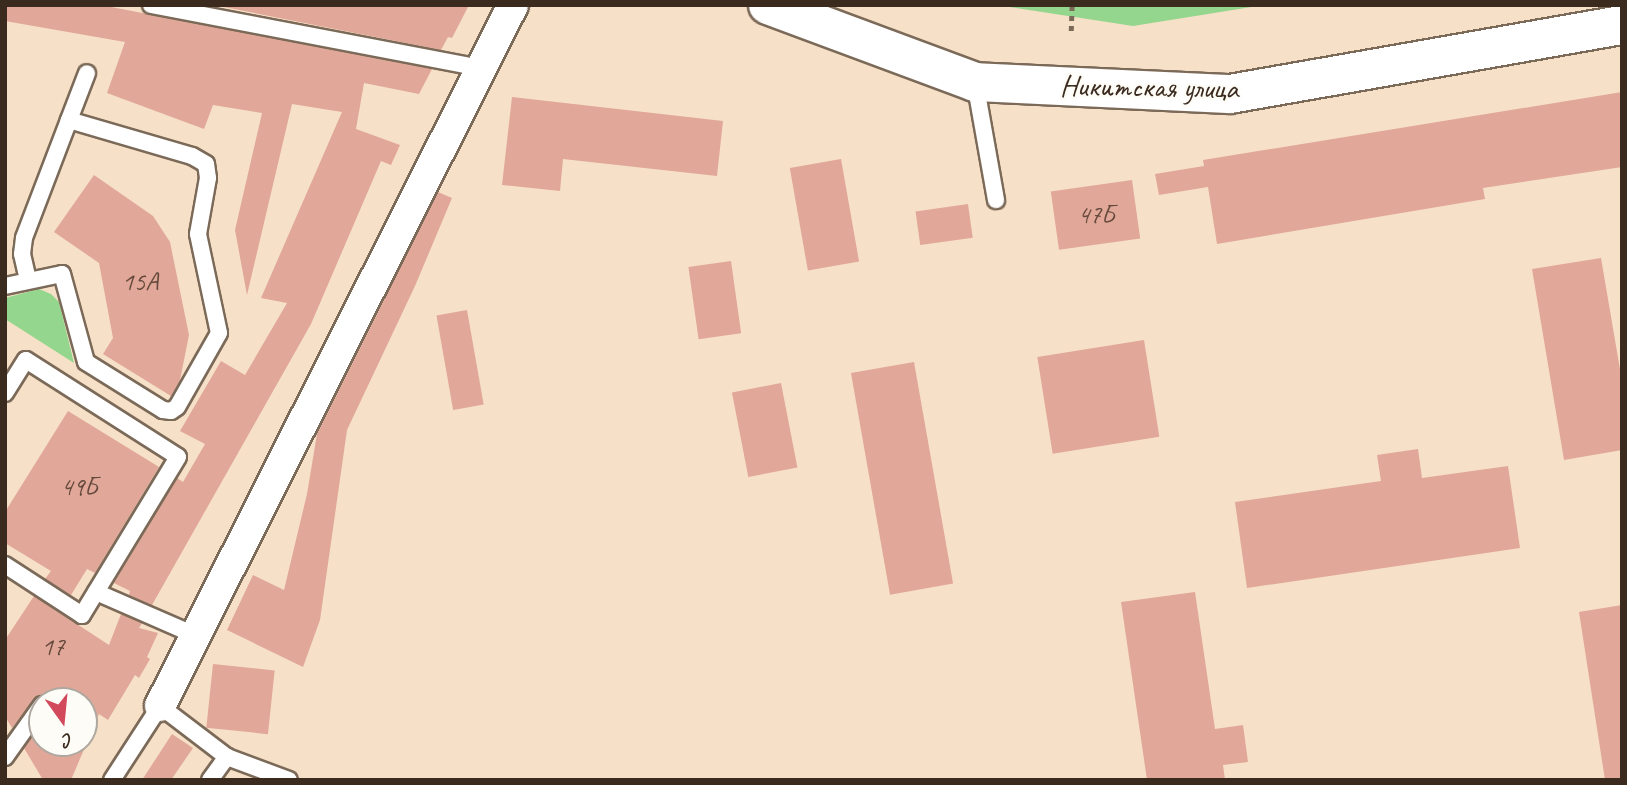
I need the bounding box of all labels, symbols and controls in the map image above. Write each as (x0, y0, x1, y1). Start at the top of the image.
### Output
street label: Никитская улица (1058, 67, 1240, 107)
house number: 47Б (1078, 199, 1114, 231)
house number: 15А (122, 266, 158, 298)
house number: 49Б (61, 471, 97, 503)
house number: 17 (41, 631, 65, 663)
north arrow (28, 687, 98, 757)
text: С (60, 728, 76, 753)

